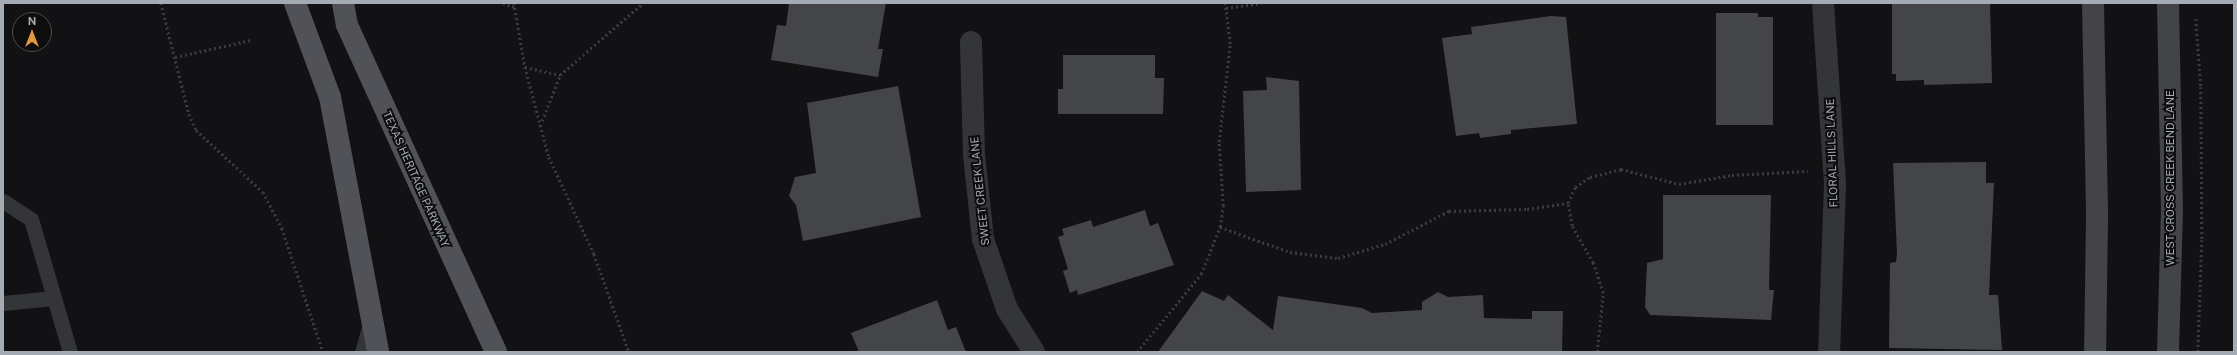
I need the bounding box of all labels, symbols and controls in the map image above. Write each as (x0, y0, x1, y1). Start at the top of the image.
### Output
north arrow (12, 12, 52, 52)
text: N (28, 15, 36, 27)
street label: WEST CROSS CREEK BEND LANE (2163, 90, 2177, 266)
street label: FLORAL HILLS LANE (1824, 98, 1840, 208)
street label: TEXAS HERITAGE PARKWAY (380, 109, 452, 249)
street label: SWEET CREEK LANE (968, 136, 992, 246)

